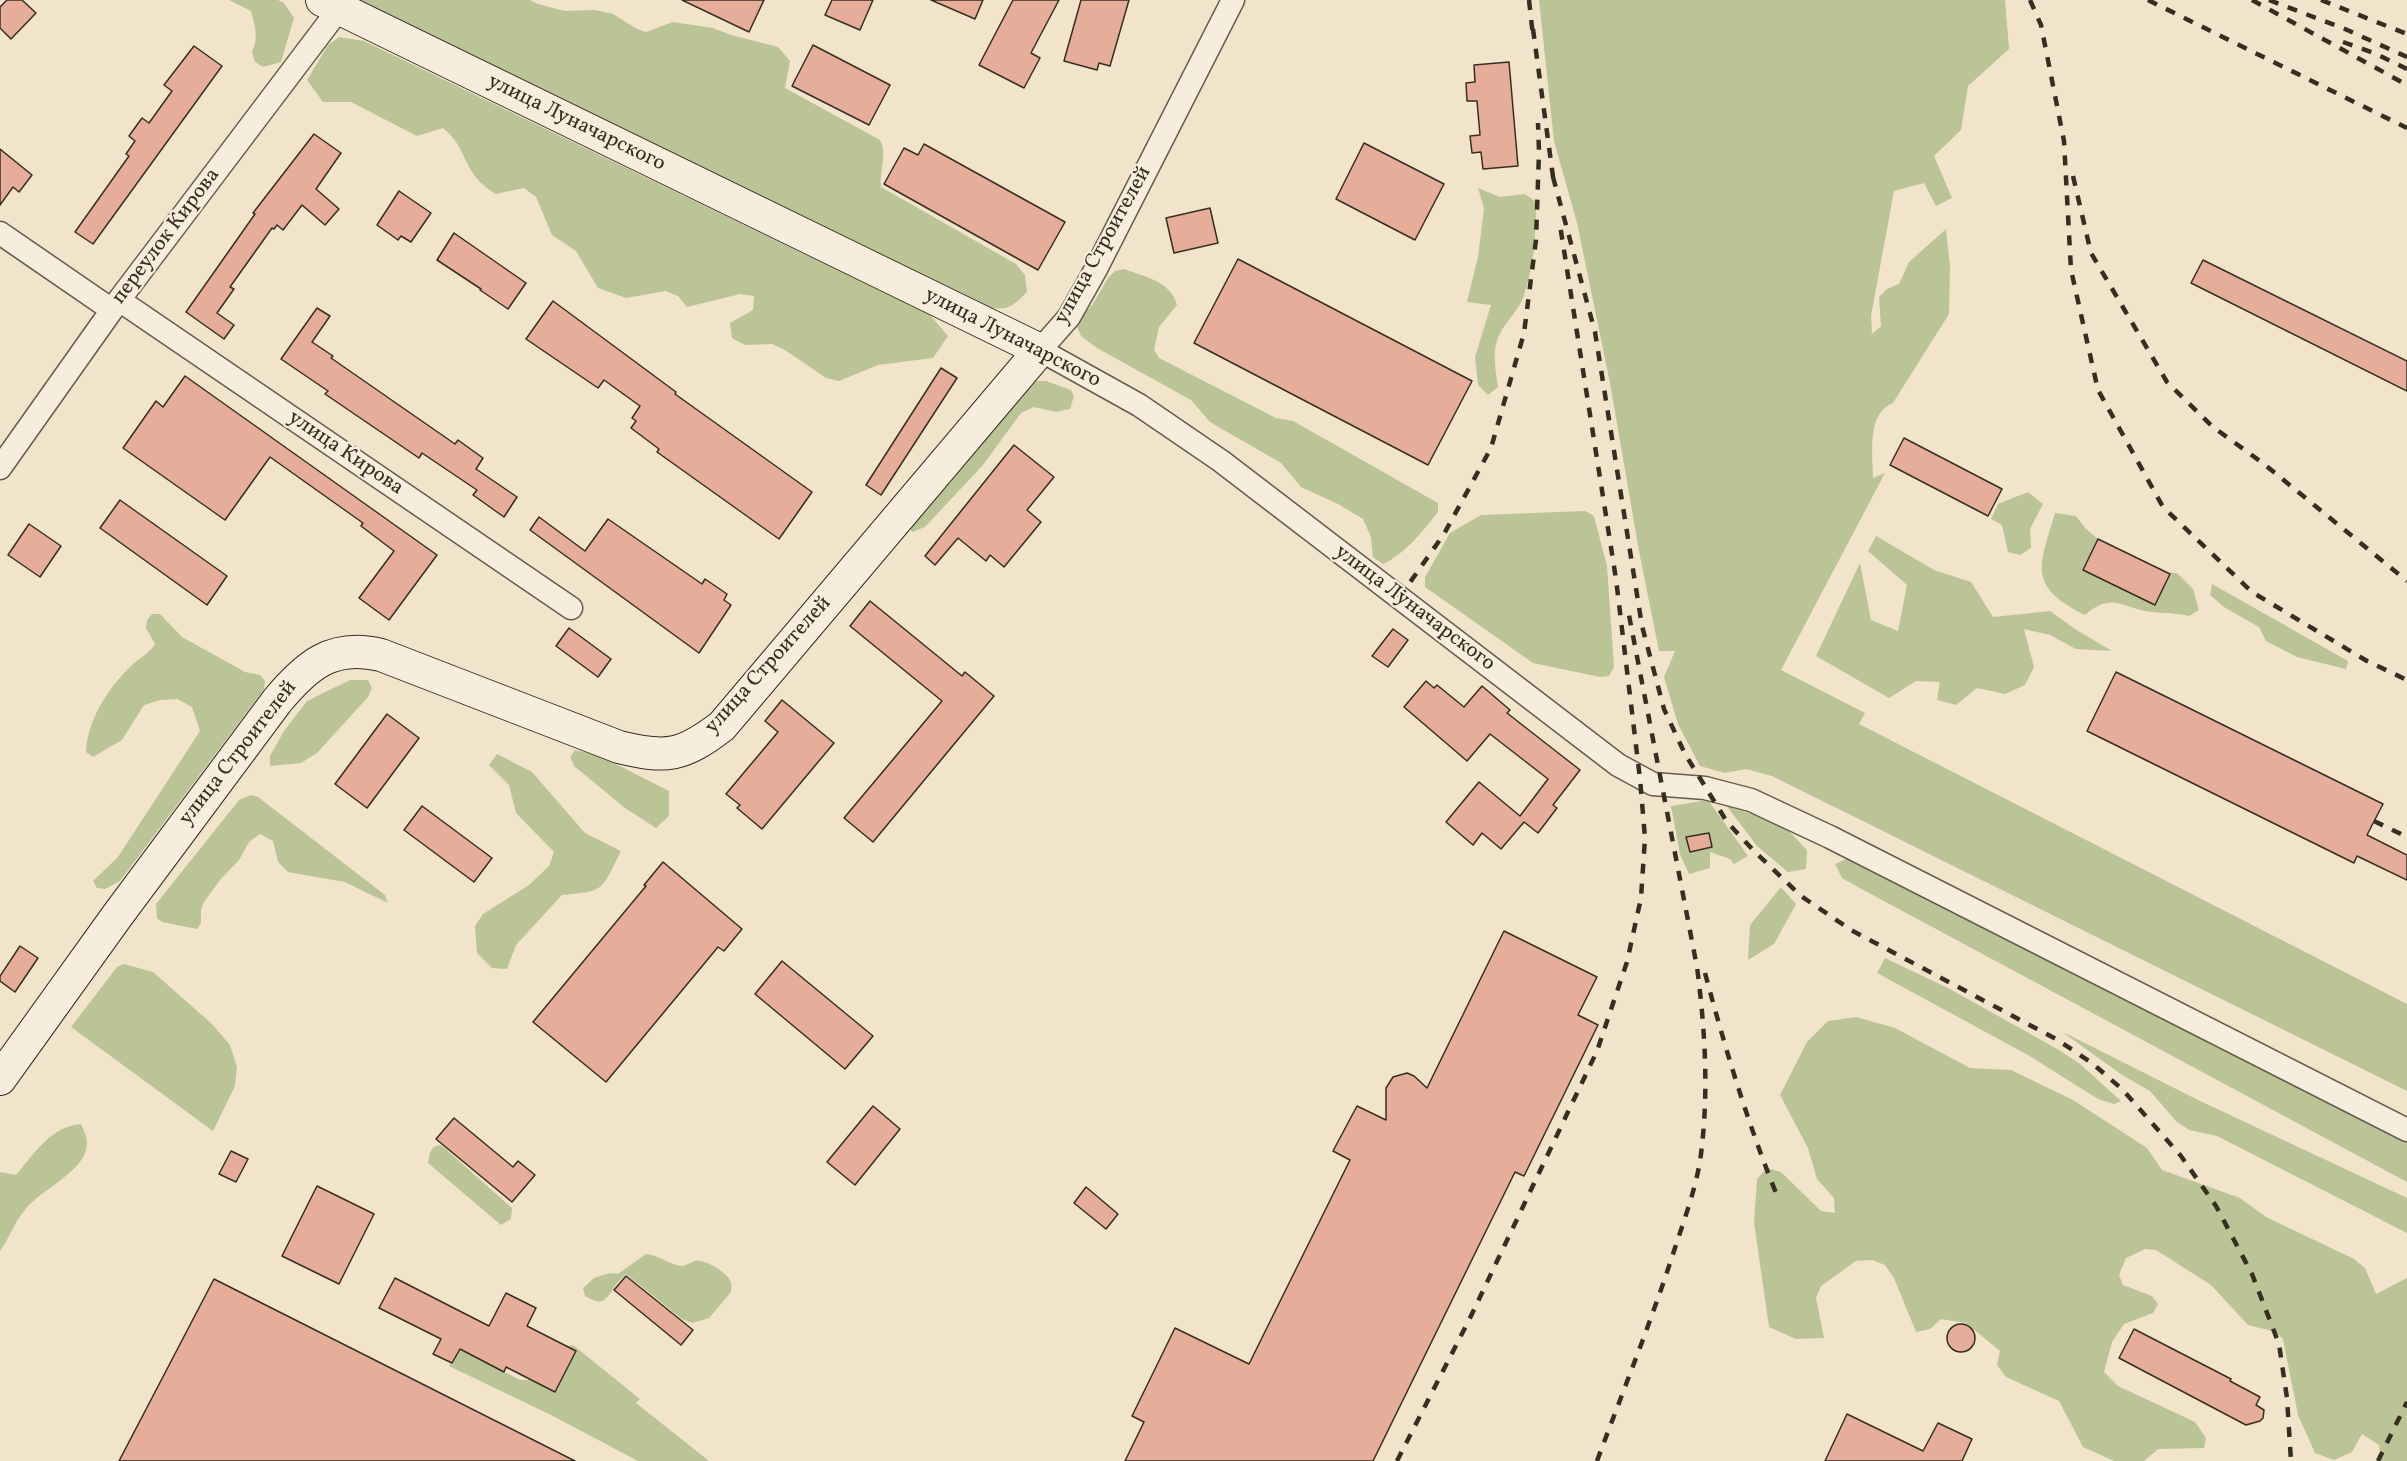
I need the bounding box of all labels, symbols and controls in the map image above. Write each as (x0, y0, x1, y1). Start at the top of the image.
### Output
street label: улица Луначарского (483, 70, 669, 178)
street label: улица Строителей (1050, 163, 1158, 329)
street label: переулок Кирова (108, 164, 226, 310)
street label: улица Луначарского (920, 284, 1104, 394)
street label: улица Кирова (282, 406, 408, 502)
street label: улица Луначарского (1329, 540, 1499, 678)
street label: улица Строителей (701, 592, 837, 740)
street label: улица Строителей (175, 677, 303, 831)

